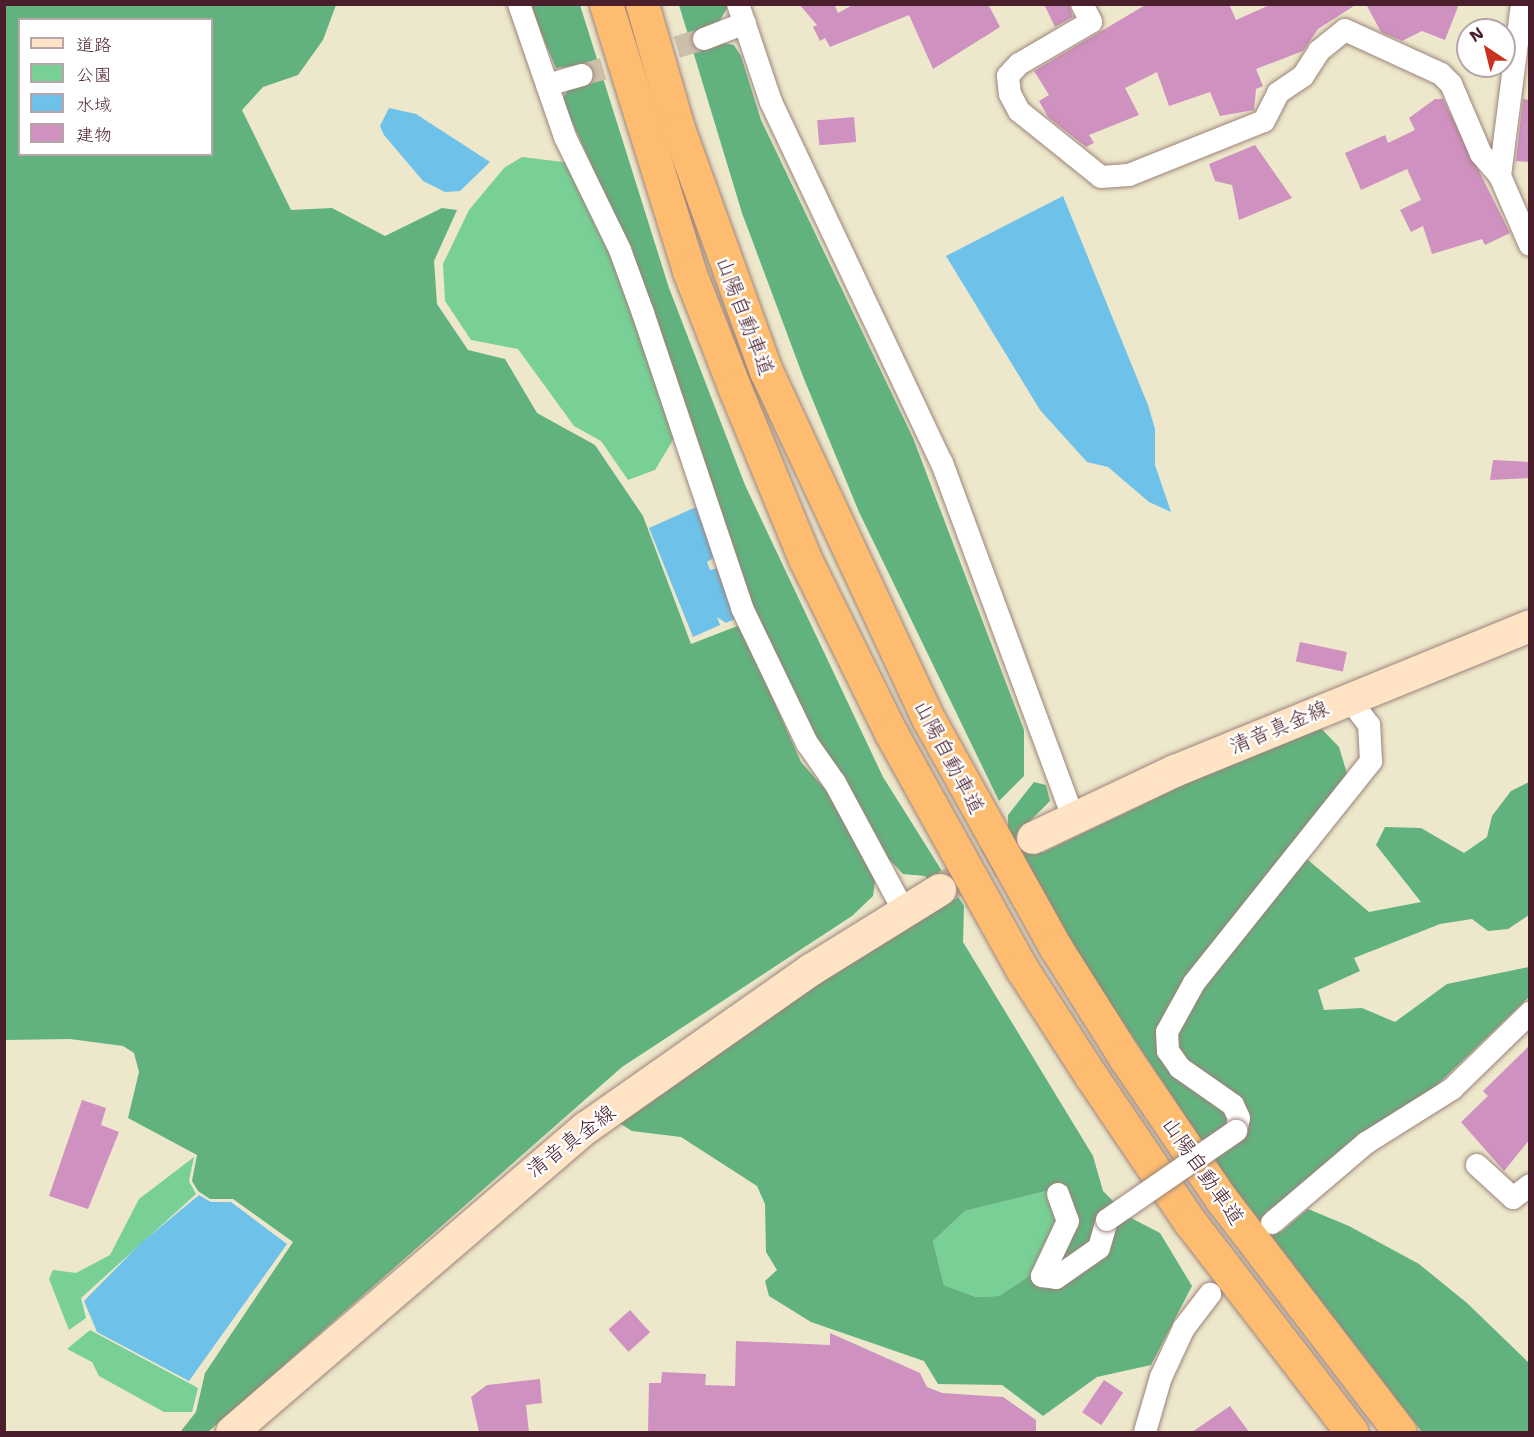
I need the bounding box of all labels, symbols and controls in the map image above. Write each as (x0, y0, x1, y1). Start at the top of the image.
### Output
legend (18, 18, 213, 156)
north arrow (1456, 18, 1516, 78)
text: N (1465, 22, 1488, 47)
text: 道路 (76, 33, 112, 57)
text: 公園 (76, 63, 112, 87)
text: 水域 (76, 93, 112, 117)
text: 建物 (76, 123, 112, 147)
street label: 山陽自動車道 (711, 253, 779, 379)
street label: 山陽自動車道 (908, 695, 990, 819)
street label: 清音真金線 (1226, 695, 1332, 759)
street label: 清音真金線 (521, 1099, 621, 1183)
street label: 山陽自動車道 (1157, 1112, 1249, 1230)

